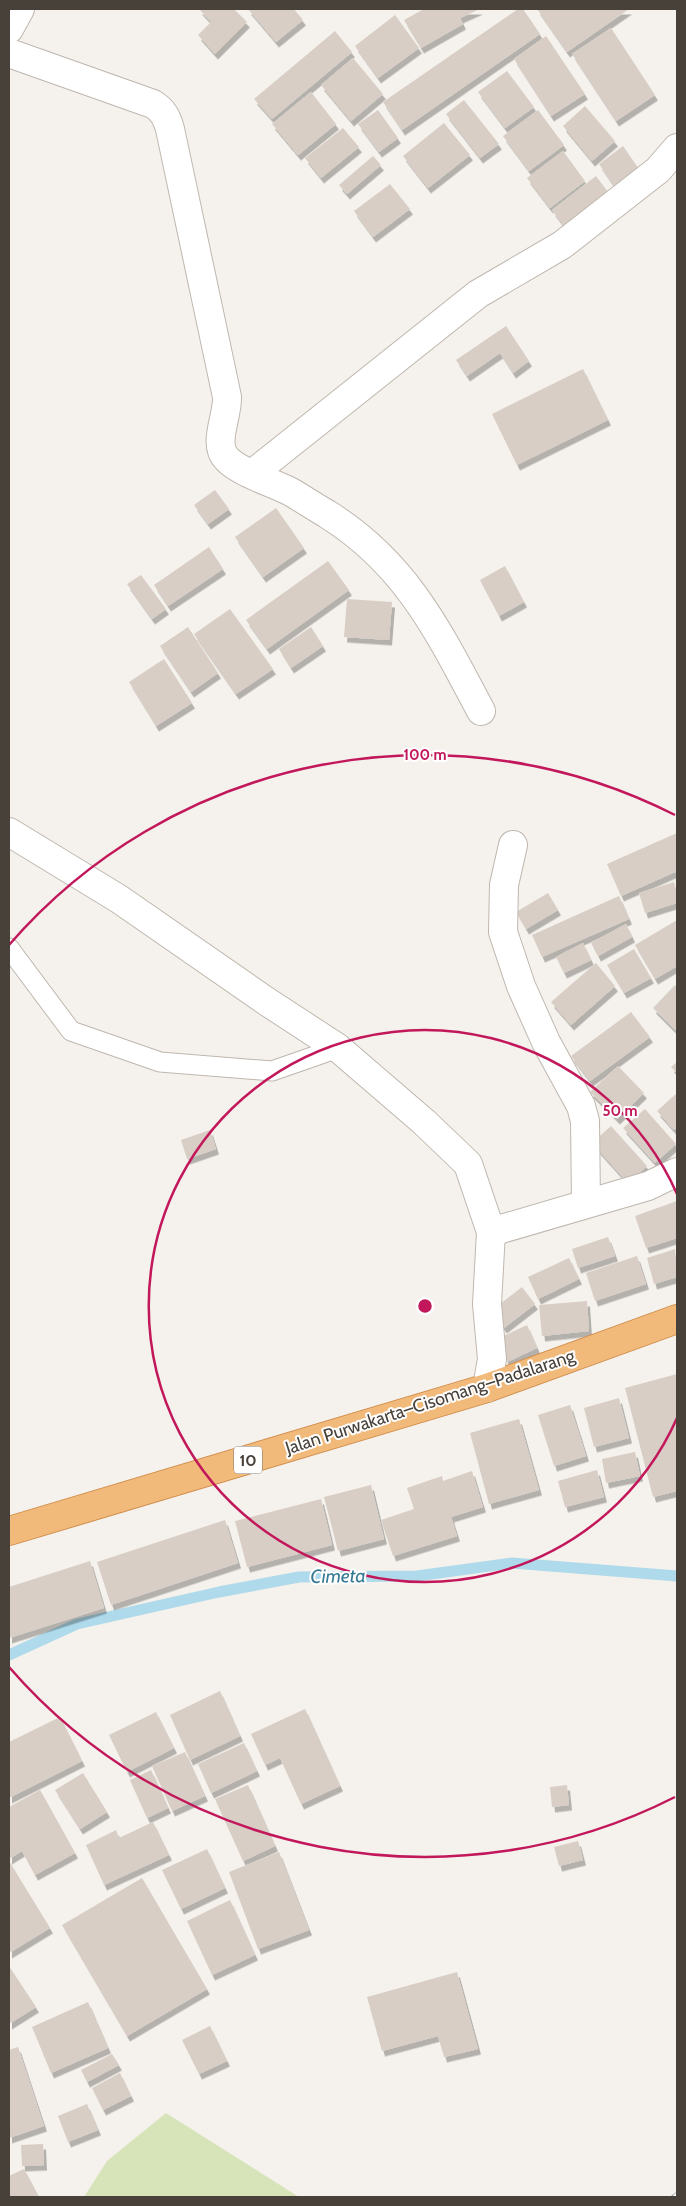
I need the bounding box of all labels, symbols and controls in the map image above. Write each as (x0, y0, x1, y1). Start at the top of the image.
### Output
text: 100 m (403, 746, 447, 764)
text: 50 m (602, 1102, 638, 1120)
centre of rings (416, 1297, 434, 1315)
street label: Jalan Purwakarta–Cisomang–Padalarang (281, 1344, 579, 1460)
road number: 10 (234, 1446, 262, 1474)
water label: Cimeta (310, 1564, 366, 1588)

